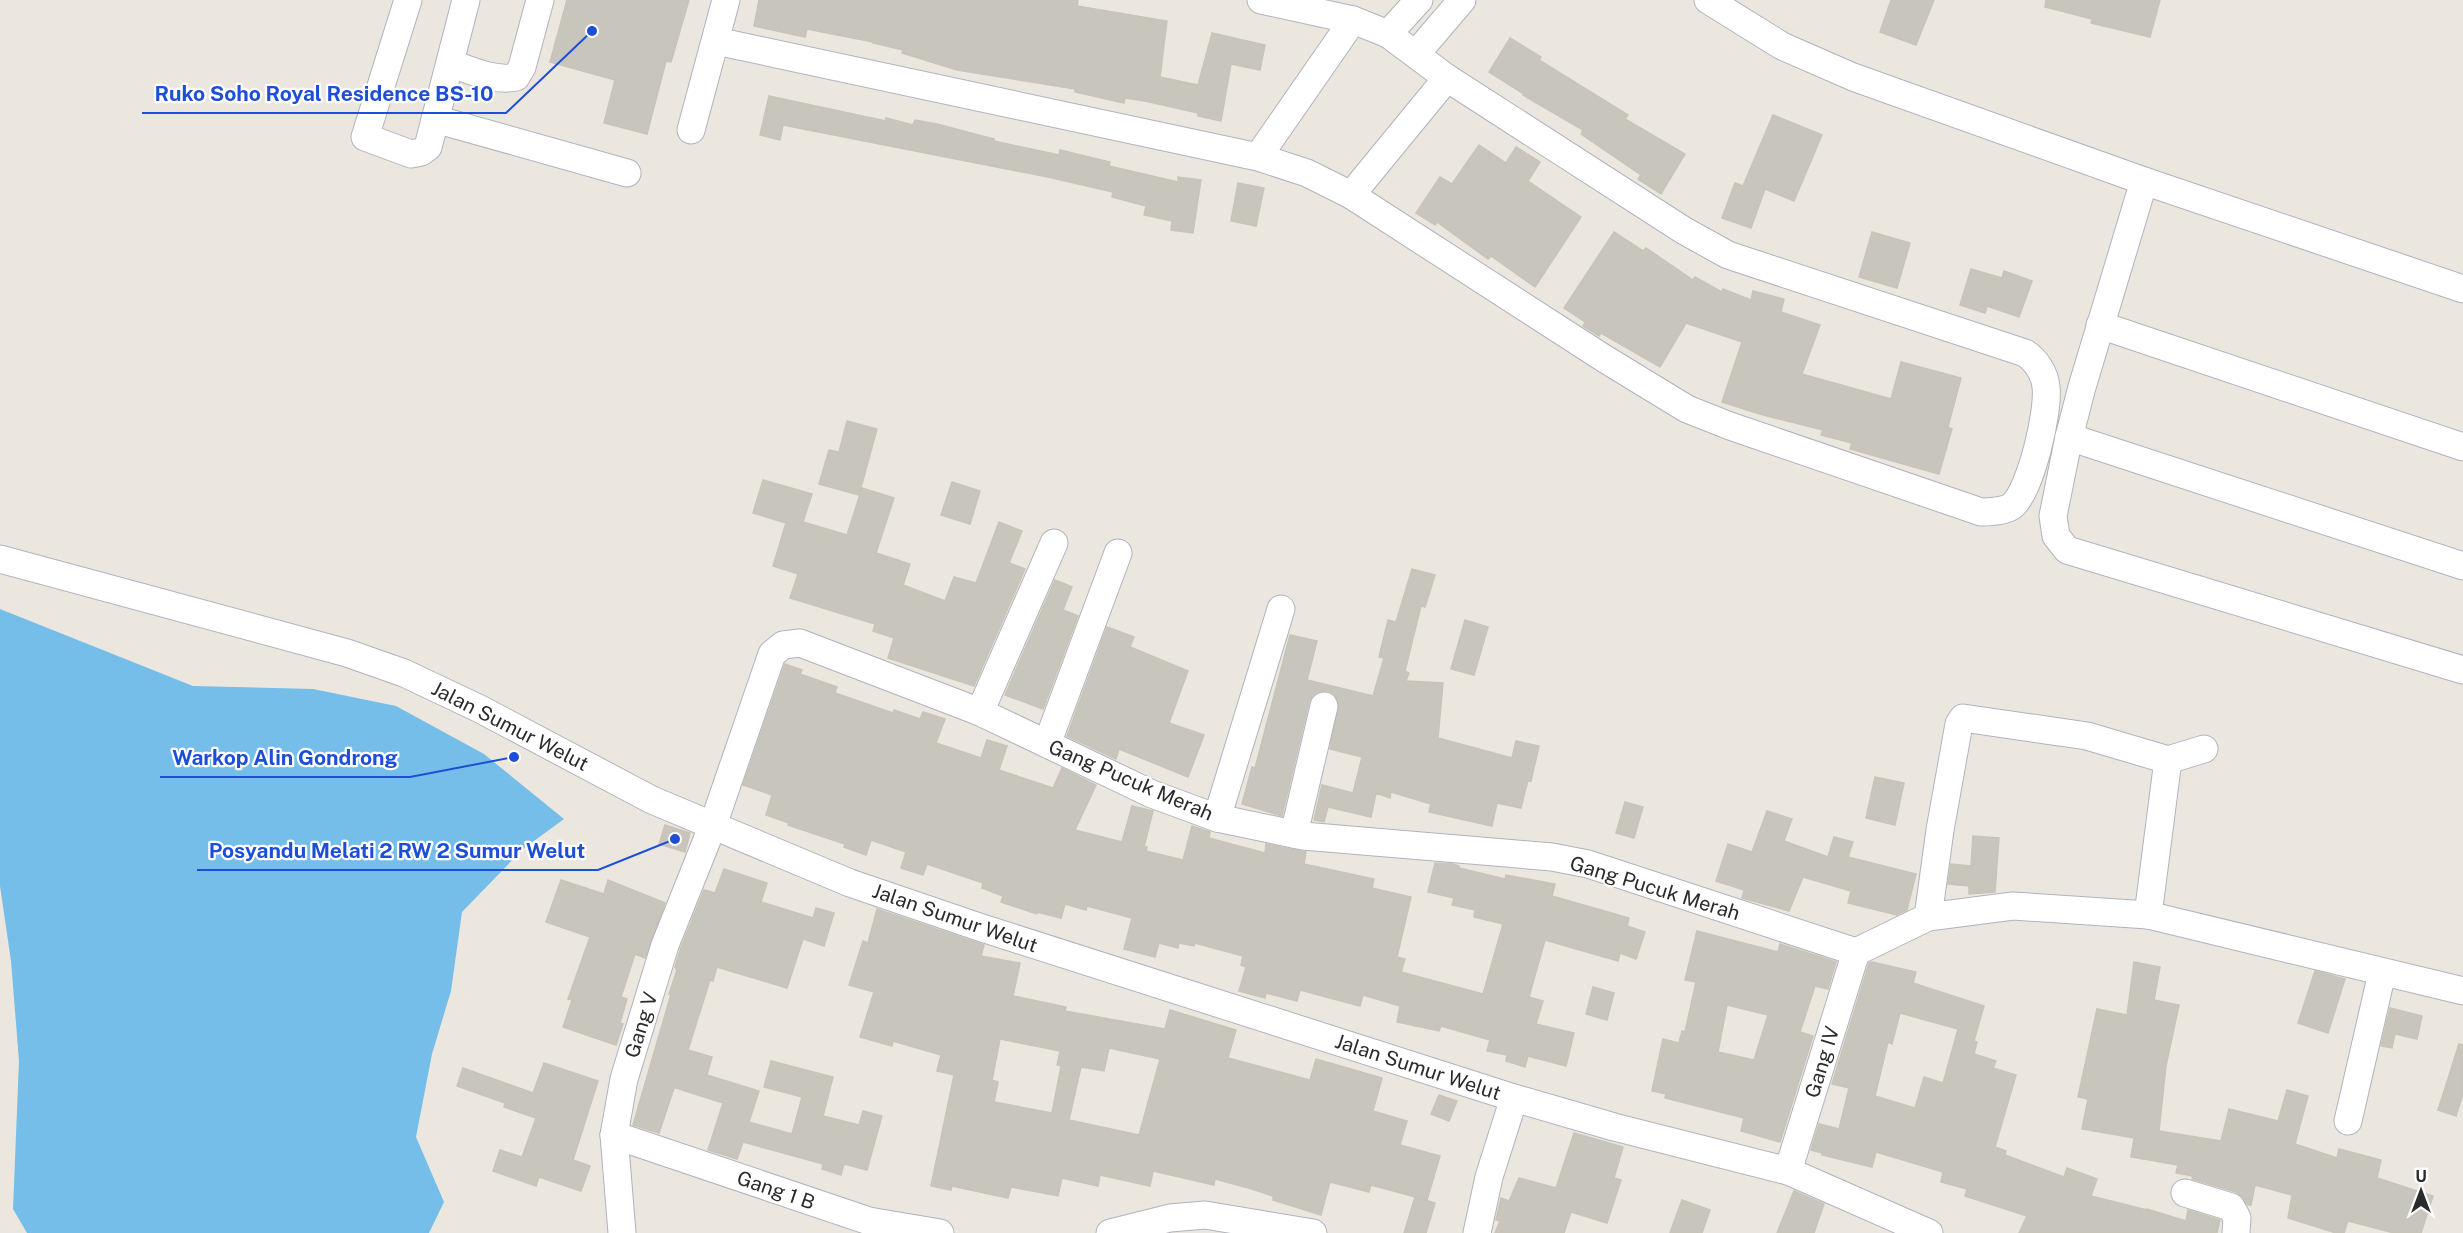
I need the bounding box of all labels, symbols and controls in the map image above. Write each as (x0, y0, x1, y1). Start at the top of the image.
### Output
callout: Ruko Soho Royal Residence BS-10 (142, 74, 506, 113)
text: Ruko Soho Royal Residence BS-10 (154, 81, 494, 106)
street label: Jalan Sumur Welut (427, 676, 593, 776)
street label: Gang Pucuk Merah (1045, 734, 1217, 826)
callout: Warkop Alin Gondrong (160, 738, 410, 777)
text: Warkop Alin Gondrong (172, 745, 398, 770)
callout: Posyandu Melati 2 RW 2 Sumur Welut (197, 831, 598, 870)
text: Posyandu Melati 2 RW 2 Sumur Welut (209, 838, 585, 863)
street label: Gang Pucuk Merah (1567, 851, 1743, 925)
street label: Jalan Sumur Welut (869, 878, 1041, 958)
street label: Gang V (620, 989, 662, 1061)
street label: Gang IV (1800, 1023, 1844, 1101)
street label: Jalan Sumur Welut (1332, 1029, 1504, 1105)
north arrow (2391, 1161, 2451, 1221)
street label: Gang 1 B (734, 1165, 818, 1215)
text: U (2415, 1167, 2427, 1186)

